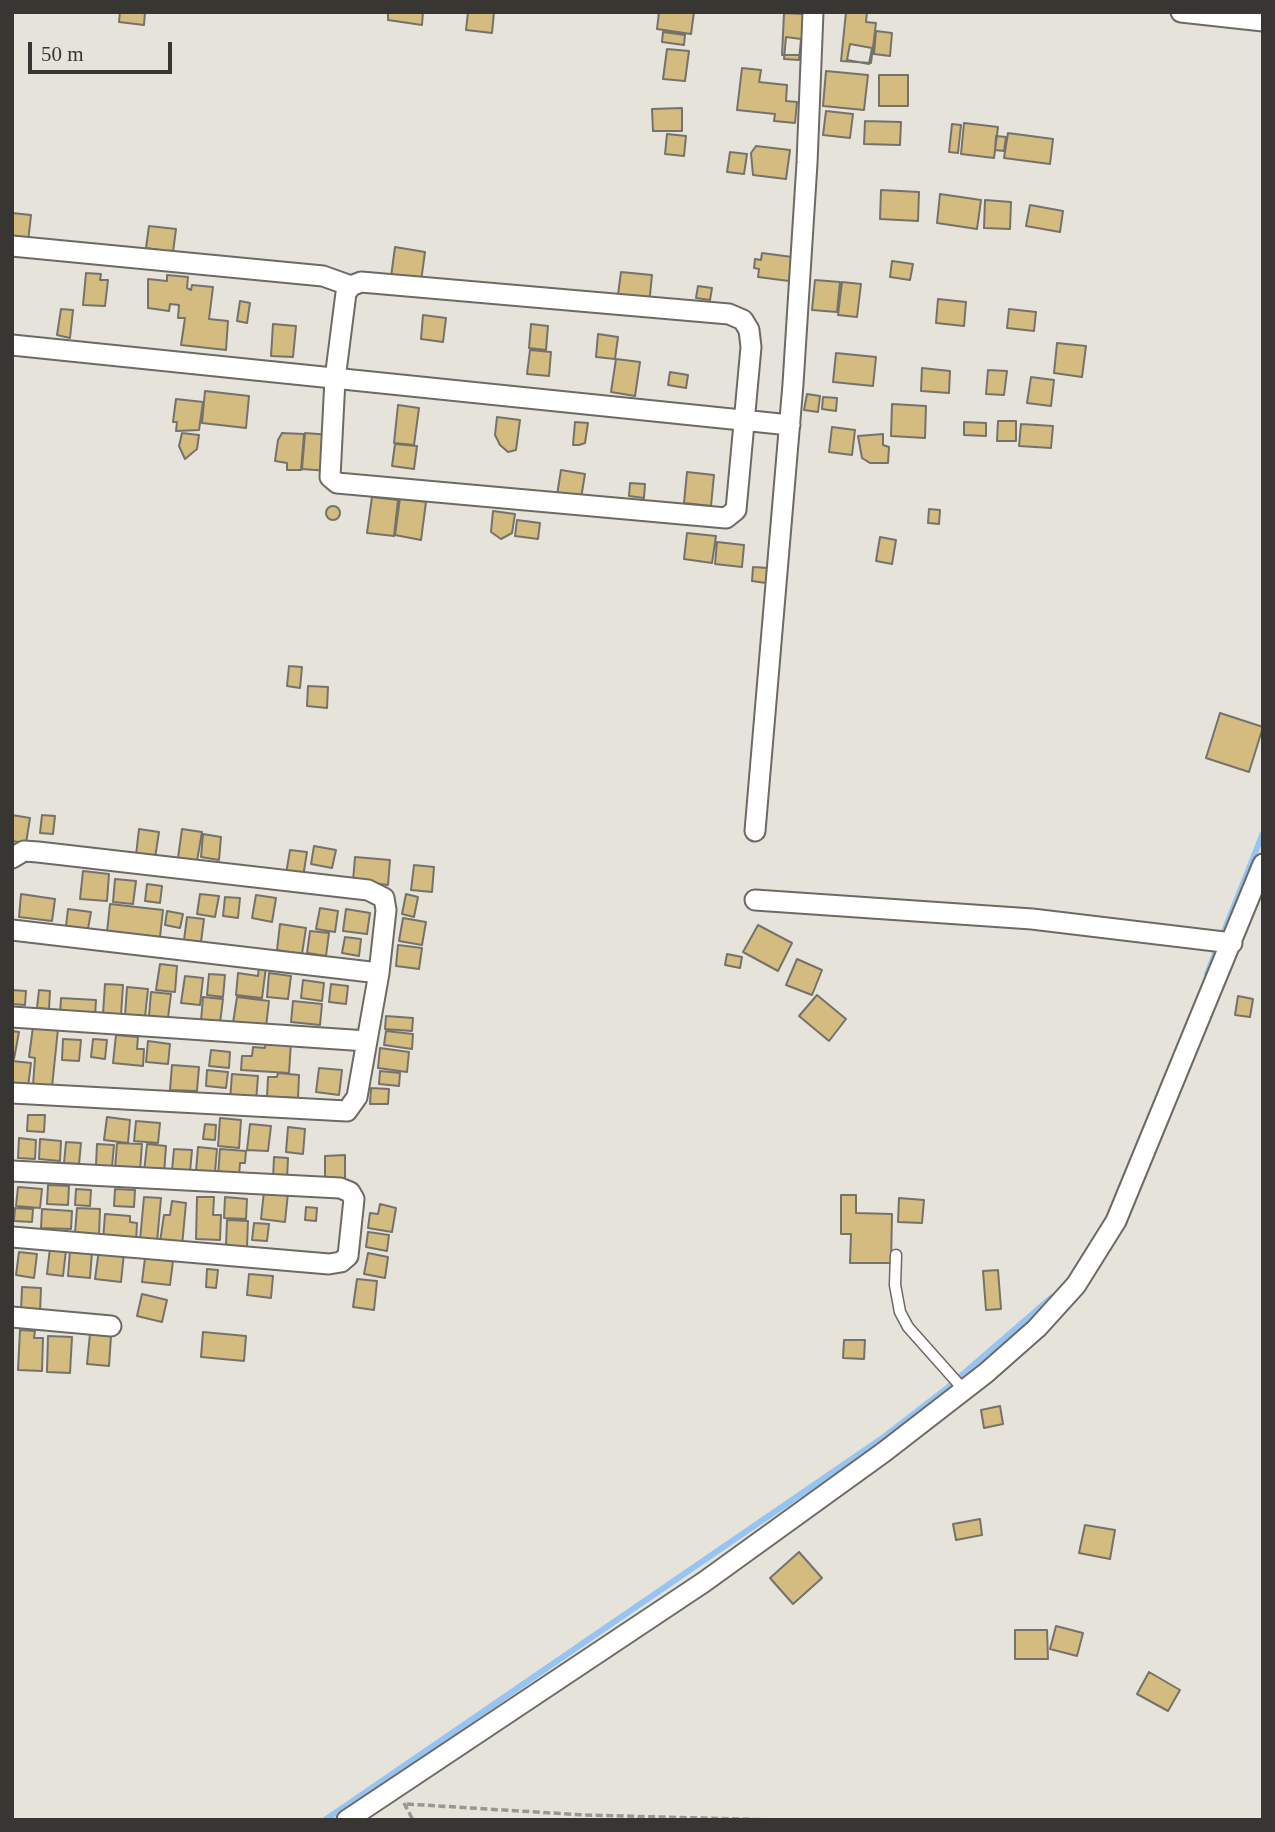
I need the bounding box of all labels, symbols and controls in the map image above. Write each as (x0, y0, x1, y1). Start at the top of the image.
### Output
scale bar (32, 28, 175, 72)
text: 50 m (41, 42, 84, 66)

